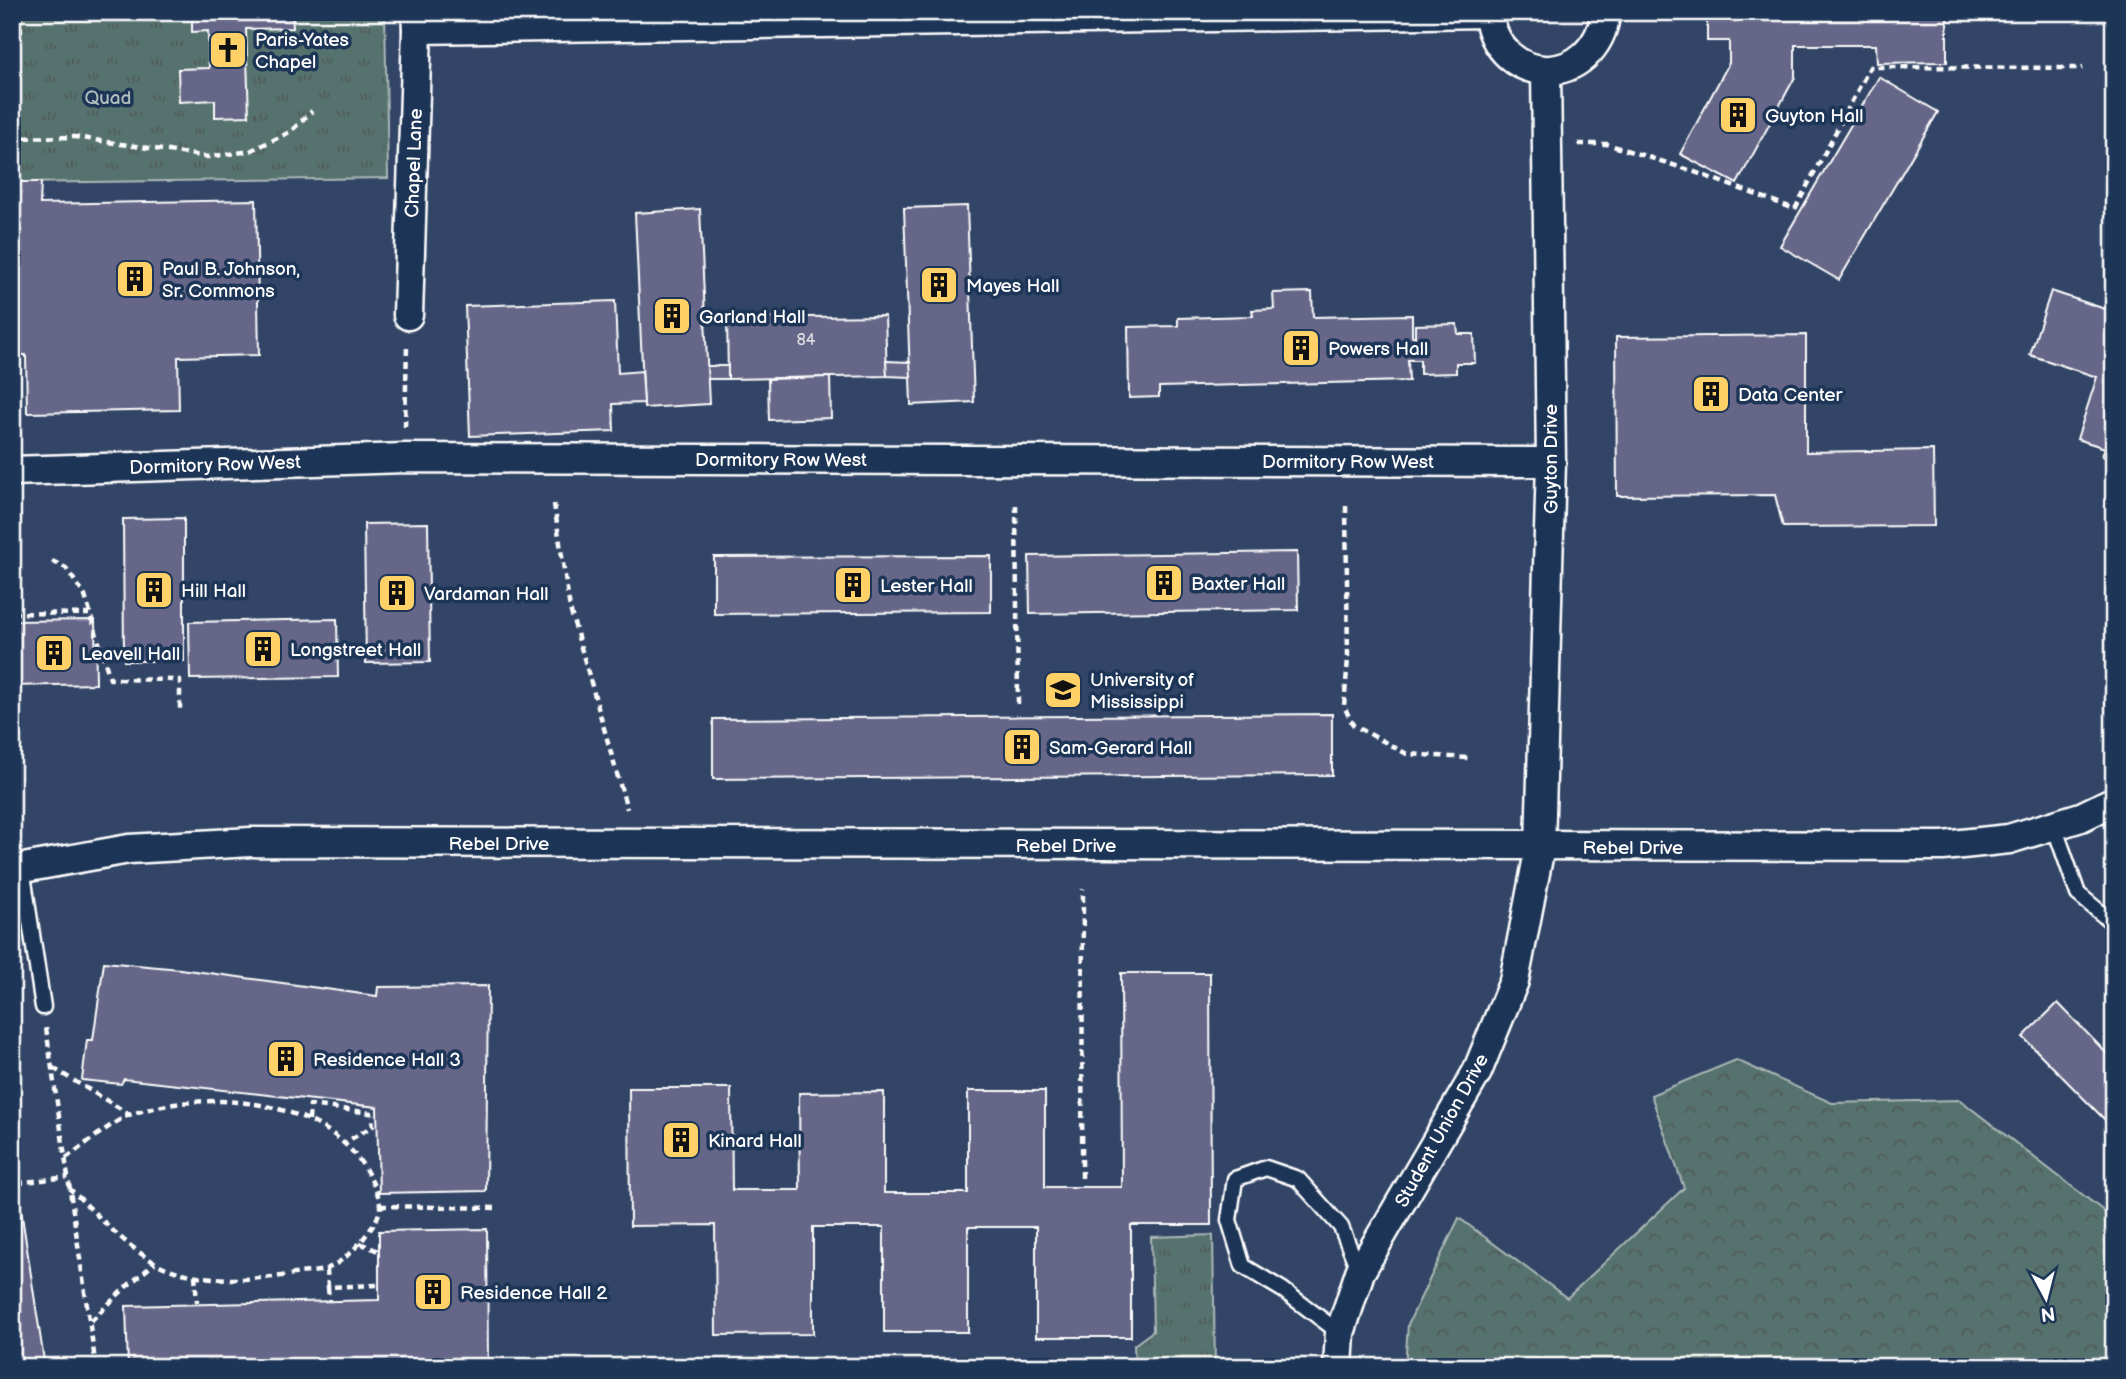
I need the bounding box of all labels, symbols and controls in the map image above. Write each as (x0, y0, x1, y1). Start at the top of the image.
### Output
church icon: Paris-Yates Chapel (207, 29, 249, 71)
place label: Paris-Yates Chapel (255, 29, 349, 74)
park label: Quad (84, 87, 132, 110)
building icon: Guyton Hall (1717, 94, 1759, 136)
place label: Guyton Hall (1765, 105, 1863, 128)
street label: Chapel Lane (401, 108, 428, 218)
building icon: Paul B. Johnson, Sr. Commons (114, 258, 156, 300)
place label: Paul B. Johnson, Sr. Commons (162, 258, 300, 303)
building icon: Mayes Hall (918, 264, 960, 306)
place label: Mayes Hall (966, 275, 1060, 298)
building icon: Garland Hall (651, 295, 693, 337)
place label: Garland Hall (699, 306, 806, 329)
building icon: Powers Hall (1280, 327, 1322, 369)
house number: 84 (796, 331, 816, 350)
place label: Powers Hall (1328, 338, 1428, 361)
building icon: Data Center (1690, 373, 1732, 415)
place label: Data Center (1738, 384, 1844, 407)
street label: Guyton Drive (1540, 404, 1563, 514)
street label: Dormitory Row West (695, 449, 867, 472)
street label: Dormitory Row West (129, 451, 301, 480)
street label: Dormitory Row West (1262, 451, 1434, 474)
building icon: Baxter Hall (1143, 562, 1185, 604)
building icon: Lester Hall (832, 564, 874, 606)
building icon: Hill Hall (133, 569, 175, 611)
building icon: Vardaman Hall (376, 572, 418, 614)
place label: Baxter Hall (1191, 573, 1285, 596)
place label: Lester Hall (880, 575, 973, 598)
place label: Hill Hall (181, 580, 246, 603)
place label: Vardaman Hall (424, 583, 549, 606)
building icon: Longstreet Hall (242, 628, 284, 670)
building icon: Leavell Hall (33, 632, 75, 674)
place label: Longstreet Hall (290, 639, 421, 662)
place label: Leavell Hall (81, 643, 180, 666)
school or university icon: University of Mississippi (1042, 669, 1084, 711)
place label: University of Mississippi (1090, 669, 1194, 714)
building icon: Sam-Gerard Hall (1001, 726, 1043, 768)
place label: Sam-Gerard Hall (1049, 737, 1192, 760)
street label: Rebel Drive (449, 833, 549, 856)
street label: Rebel Drive (1016, 835, 1116, 858)
street label: Rebel Drive (1583, 837, 1683, 860)
building icon: Residence Hall 3 (265, 1038, 307, 1080)
place label: Residence Hall 3 (313, 1049, 461, 1072)
street label: Student Union Drive (1391, 1050, 1494, 1212)
building icon: Kinard Hall (660, 1119, 702, 1161)
place label: Kinard Hall (708, 1130, 802, 1153)
north arrow (2010, 1264, 2080, 1334)
building icon: Residence Hall 2 (412, 1271, 454, 1313)
place label: Residence Hall 2 (460, 1282, 608, 1305)
text: N (2039, 1301, 2056, 1326)

